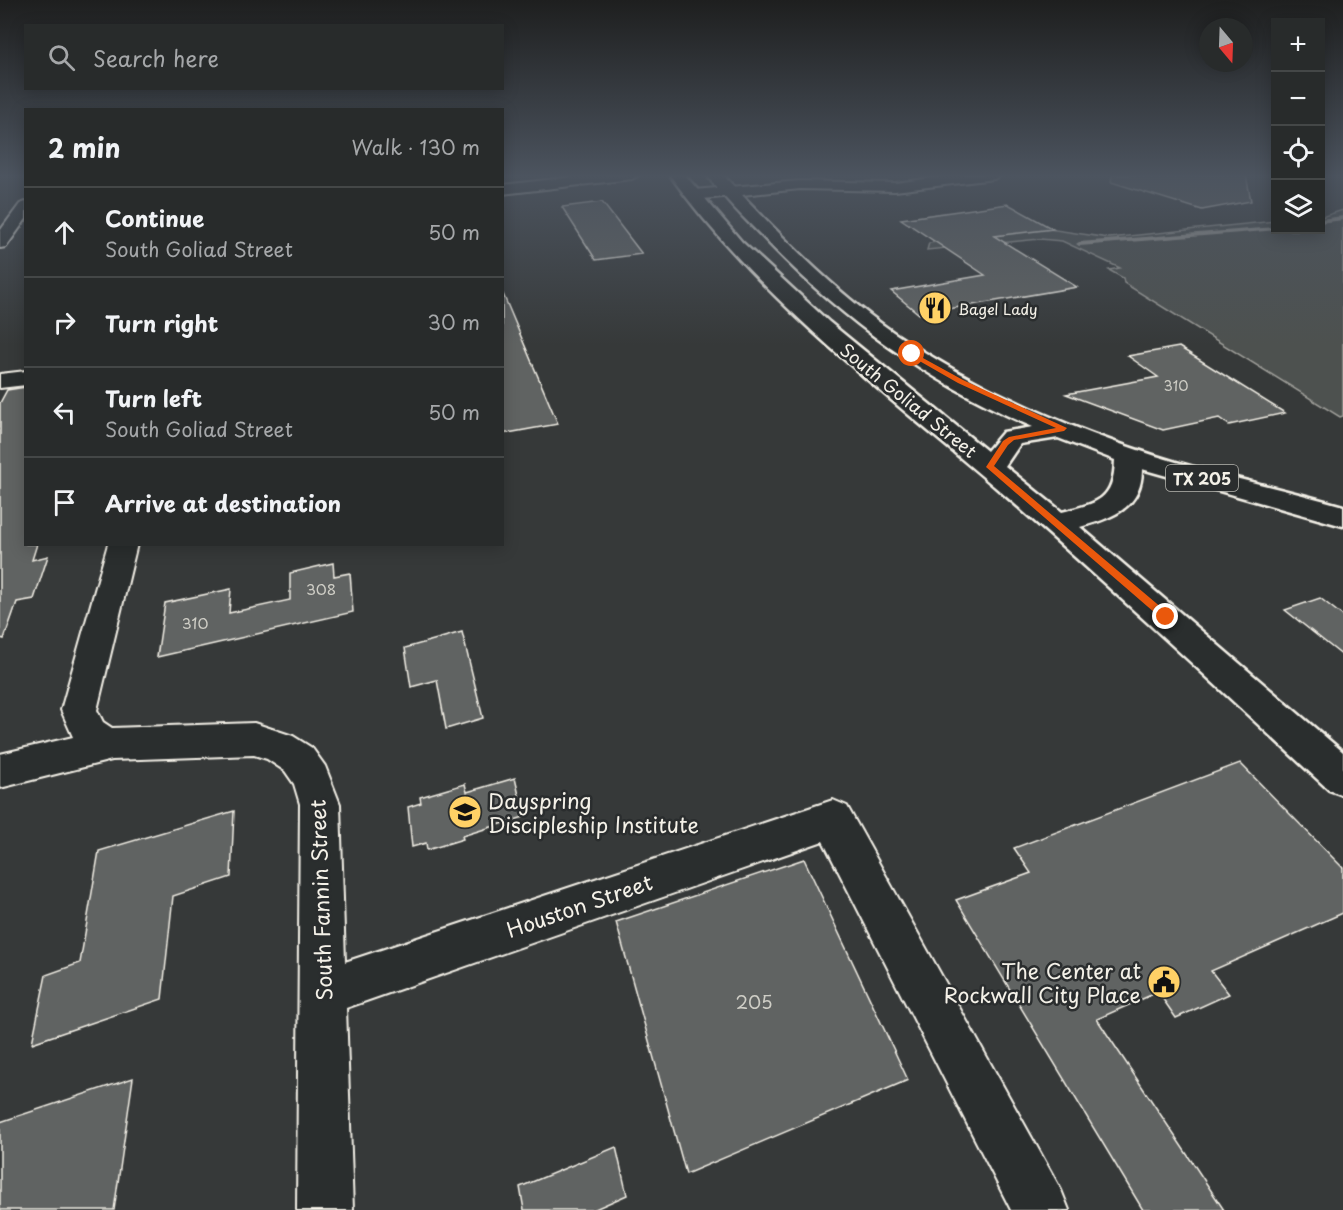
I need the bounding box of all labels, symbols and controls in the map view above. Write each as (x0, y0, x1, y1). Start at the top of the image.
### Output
north arrow (1199, 18, 1253, 72)
map controls (1271, 18, 1325, 234)
button: + (1271, 18, 1325, 72)
search box (24, 24, 504, 90)
icon: search (45, 41, 78, 74)
text: Search here (93, 41, 219, 74)
button: − (1271, 72, 1325, 126)
button: locate (1271, 126, 1325, 180)
text: 2 min (48, 128, 121, 167)
text: Walk · 130 m (352, 132, 480, 162)
button: layers (1271, 180, 1325, 234)
text: Continue (105, 201, 204, 234)
icon: ahead (48, 216, 81, 249)
text: 50 m (428, 217, 480, 247)
text: South Goliad Street (105, 234, 293, 264)
restaurant icon: Bagel Lady (917, 290, 953, 326)
place label: Bagel Lady (958, 297, 1038, 320)
icon: right (48, 306, 81, 339)
text: Turn right (105, 306, 218, 339)
text: 30 m (427, 307, 480, 337)
street label: South Goliad Street (835, 336, 983, 464)
route start (898, 340, 924, 366)
house number: 310 (1164, 375, 1188, 396)
text: Turn left (105, 381, 202, 414)
icon: left (48, 396, 81, 429)
text: 50 m (428, 397, 480, 427)
text: South Goliad Street (105, 414, 293, 444)
road number: TX 205 (1166, 465, 1238, 491)
icon: arrive (48, 486, 81, 519)
text: Arrive at destination (105, 486, 341, 519)
house number: 308 (306, 577, 336, 600)
route end (1152, 603, 1178, 629)
house number: 310 (182, 611, 208, 634)
place label: Dayspring Discipleship Institute (488, 784, 699, 840)
school or university icon: Dayspring Discipleship Institute (447, 794, 483, 830)
street label: South Fannin Street (300, 799, 340, 1001)
street label: Houston Street (502, 865, 656, 945)
place label: The Center at Rockwall City Place (944, 954, 1141, 1010)
public building icon: The Center at Rockwall City Place (1146, 964, 1182, 1000)
house number: 205 (735, 988, 773, 1015)

